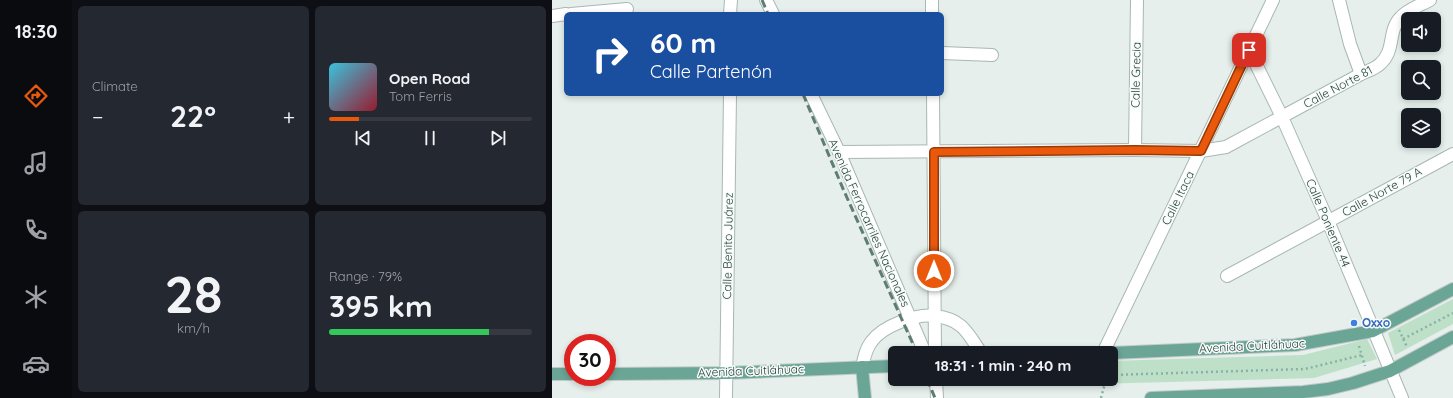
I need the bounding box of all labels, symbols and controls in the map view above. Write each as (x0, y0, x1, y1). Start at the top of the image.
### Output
map controls (1401, 12, 1441, 148)
button: sound (1401, 12, 1441, 52)
text: 18:30 (15, 20, 57, 43)
text: 60 m (650, 25, 716, 60)
icon: right (584, 28, 636, 80)
pin (1232, 33, 1266, 67)
icon: arrive (1238, 39, 1260, 61)
street label: Calle Grecia (1127, 42, 1144, 108)
text: Calle Partenón (650, 60, 772, 83)
button: search (1401, 60, 1441, 100)
street label: Calle Norte 81 (1301, 62, 1375, 111)
text: Open Road (389, 69, 470, 88)
text: Climate (92, 78, 138, 94)
icon: directions (22, 82, 50, 110)
text: Tom Ferris (389, 88, 452, 104)
text: 22° (170, 97, 216, 135)
text: − (92, 103, 103, 131)
text: + (283, 103, 295, 131)
button: layers (1401, 108, 1441, 148)
icon: previous (352, 127, 374, 149)
icon: pause (419, 127, 441, 149)
icon: next (487, 127, 509, 149)
street label: Avenida Ferrocarriles Nacionales (826, 136, 914, 309)
icon: music (22, 149, 50, 177)
street label: Calle Norte 79 A (1339, 163, 1425, 220)
street label: Calle Itaca (1158, 168, 1197, 227)
street label: Calle Poniente 44 (1303, 176, 1354, 269)
street label: Calle Benito Juárez (719, 192, 736, 300)
icon: phone (22, 216, 50, 244)
position arrow (913, 250, 955, 292)
text: 28 (164, 261, 223, 326)
text: Range · 79% (329, 268, 402, 284)
icon: climate (22, 283, 50, 311)
text: 395 km (329, 287, 433, 325)
place label: Oxxo (1362, 315, 1391, 330)
marker: Oxxo (1349, 318, 1359, 328)
text: km/h (177, 320, 210, 336)
speed limit sign: 30 (564, 334, 616, 386)
street label: Avenida Cuitláhuac (1199, 335, 1305, 356)
icon: car (22, 350, 50, 378)
text: 18:31 · 1 min · 240 m (935, 356, 1071, 375)
street label: Avenida Cuitláhuac (698, 361, 804, 380)

